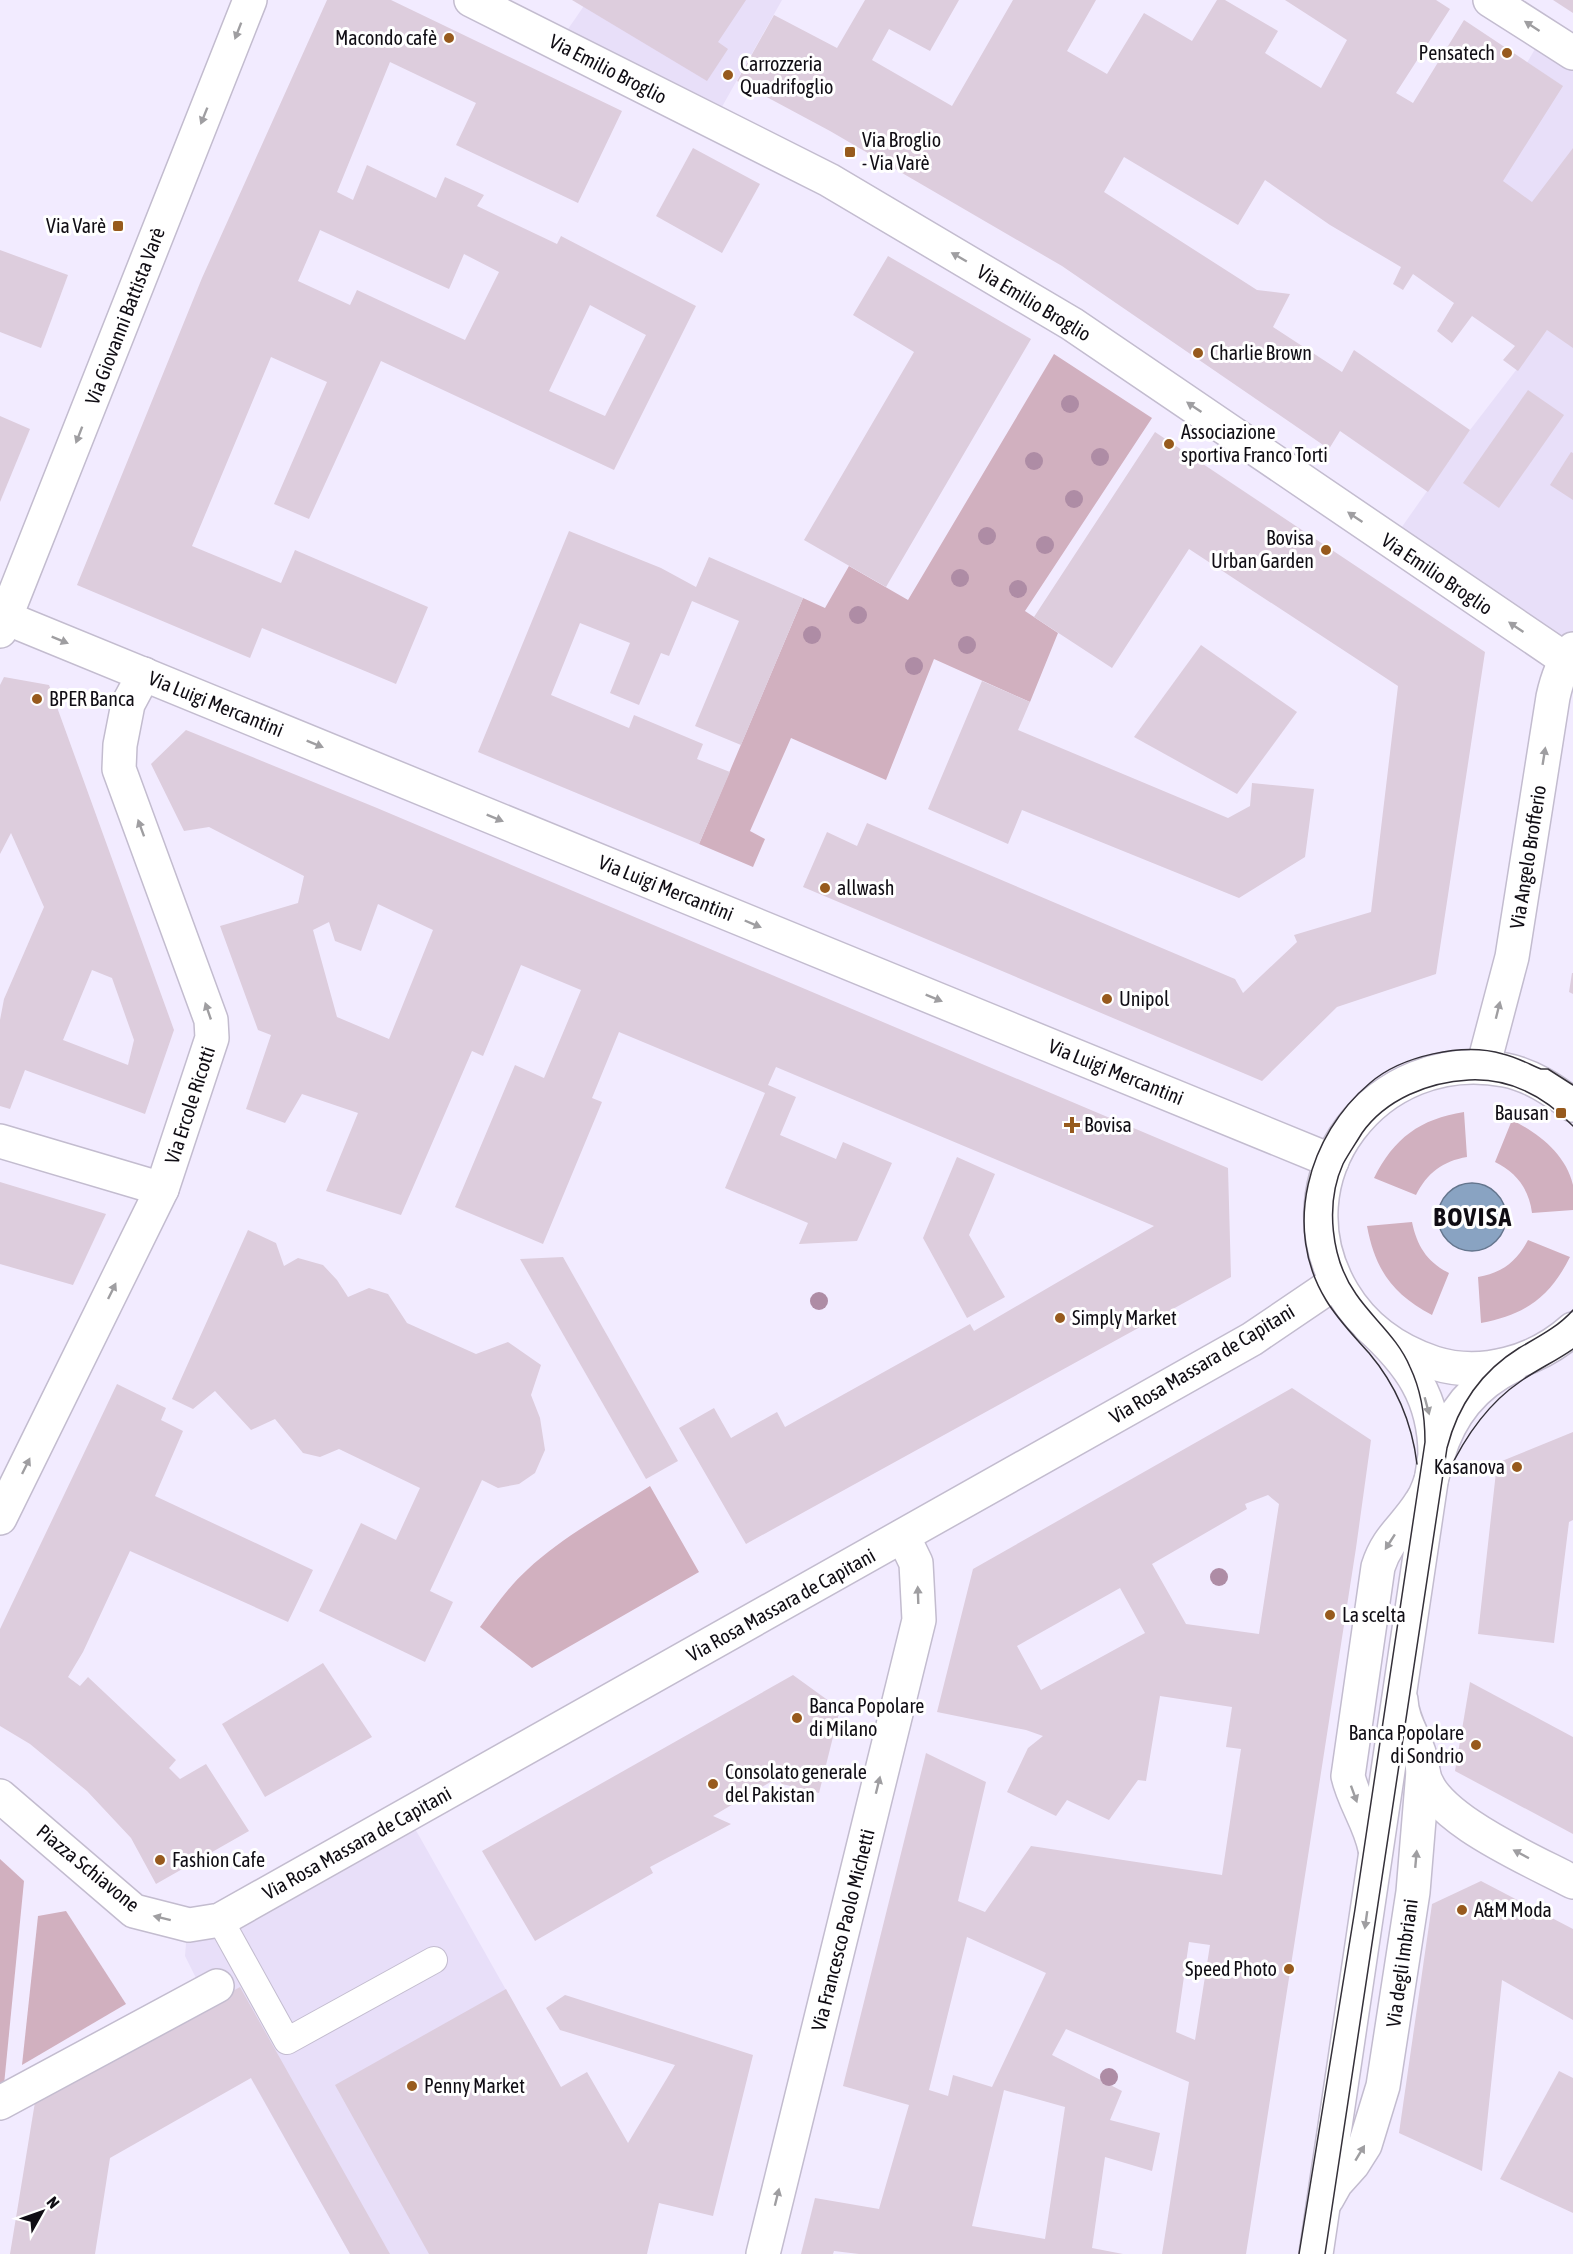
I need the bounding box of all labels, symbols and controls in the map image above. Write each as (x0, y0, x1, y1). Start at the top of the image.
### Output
one-way arrow (1523, 21, 1540, 32)
one-way arrow (233, 22, 242, 40)
place label: Macondo cafè (335, 26, 437, 49)
street label: Via Emilio Broglio (546, 29, 671, 108)
marker: Macondo cafè (442, 31, 456, 45)
place label: Pensatech (1419, 41, 1495, 64)
marker: Pensatech (1500, 46, 1514, 60)
place label: Carrozzeria Quadrifoglio (740, 52, 833, 98)
marker: Carrozzeria Quadrifoglio (721, 68, 735, 82)
one-way arrow (199, 108, 209, 126)
place label: Via Broglio - Via Varè (862, 128, 941, 174)
marker: Via Broglio - Via Varè (843, 145, 857, 159)
place label: Via Varè (46, 214, 106, 237)
marker: Via Varè (111, 219, 125, 233)
street label: Via Giovanni Battista Varè (80, 224, 169, 408)
one-way arrow (951, 252, 967, 263)
street label: Via Emilio Broglio (973, 260, 1095, 346)
place label: Charlie Brown (1210, 341, 1312, 364)
marker: Charlie Brown (1191, 346, 1205, 360)
one-way arrow (1187, 401, 1203, 413)
place label: Associazione sportiva Franco Torti (1181, 420, 1328, 466)
one-way arrow (73, 426, 83, 444)
marker: Associazione sportiva Franco Torti (1162, 437, 1176, 451)
one-way arrow (1348, 511, 1364, 523)
place label: Bovisa Urban Garden (1211, 526, 1314, 572)
street label: Via Emilio Broglio (1378, 528, 1497, 619)
marker: Bovisa Urban Garden (1319, 543, 1333, 557)
one-way arrow (1508, 622, 1524, 633)
one-way arrow (52, 635, 70, 645)
street label: Via Luigi Mercantini (145, 666, 287, 741)
place label: BPER Banca (49, 687, 135, 710)
marker: BPER Banca (30, 692, 44, 706)
one-way arrow (306, 740, 324, 749)
one-way arrow (1539, 747, 1548, 766)
street label: Via Angelo Brofferio (1505, 783, 1550, 930)
one-way arrow (487, 813, 505, 823)
one-way arrow (135, 819, 145, 837)
street label: Via Luigi Mercantini (595, 850, 737, 925)
place label: allwash (837, 876, 895, 899)
marker: allwash (818, 881, 832, 895)
one-way arrow (745, 919, 763, 929)
place label: Unipol (1119, 987, 1170, 1010)
marker: Unipol (1100, 992, 1114, 1006)
one-way arrow (925, 993, 943, 1003)
one-way arrow (1494, 1001, 1504, 1019)
one-way arrow (202, 1002, 212, 1020)
street label: Via Luigi Mercantini (1045, 1034, 1187, 1109)
street label: Via Ercole Ricotti (160, 1043, 219, 1166)
place label: Bausan (1495, 1101, 1549, 1124)
marker: Bausan (1554, 1106, 1568, 1120)
place label: Bovisa (1084, 1113, 1132, 1136)
marker: Bovisa (1065, 1118, 1079, 1132)
district label: BOVISA (1433, 1202, 1513, 1232)
one-way arrow (107, 1282, 117, 1299)
street label: Via Rosa Massara de Capitani (1105, 1299, 1298, 1428)
place label: Simply Market (1072, 1306, 1177, 1329)
marker: Simply Market (1053, 1311, 1067, 1325)
one-way arrow (1423, 1397, 1433, 1415)
place label: Kasanova (1434, 1455, 1505, 1478)
one-way arrow (20, 1457, 30, 1475)
marker: Kasanova (1510, 1460, 1524, 1474)
one-way arrow (1384, 1533, 1396, 1549)
street label: Via Rosa Massara de Capitani (683, 1543, 879, 1666)
one-way arrow (914, 1585, 923, 1604)
place label: La scelta (1342, 1603, 1406, 1626)
marker: La scelta (1323, 1608, 1337, 1622)
place label: Banca Popolare di Milano (809, 1694, 924, 1740)
marker: Banca Popolare di Milano (790, 1711, 804, 1725)
place label: Banca Popolare di Sondrio (1349, 1721, 1464, 1767)
marker: Banca Popolare di Sondrio (1469, 1738, 1483, 1752)
place label: Consolato generale del Pakistan (725, 1760, 867, 1806)
one-way arrow (874, 1775, 884, 1794)
marker: Consolato generale del Pakistan (706, 1777, 720, 1791)
street label: Via Rosa Massara de Capitani (259, 1781, 455, 1904)
one-way arrow (1349, 1785, 1359, 1803)
street label: Piazza Schiavone (32, 1819, 144, 1916)
street label: Via Francesco Paolo Michetti (806, 1827, 879, 2033)
place label: Fashion Cafe (172, 1848, 265, 1871)
one-way arrow (1513, 1849, 1530, 1859)
one-way arrow (1411, 1850, 1421, 1869)
marker: Fashion Cafe (153, 1853, 167, 1867)
street label: Via degli Imbriani (1381, 1897, 1422, 2029)
place label: A&M Moda (1474, 1898, 1552, 1921)
marker: A&M Moda (1455, 1903, 1469, 1917)
one-way arrow (1362, 1911, 1371, 1930)
one-way arrow (153, 1913, 172, 1923)
place label: Speed Photo (1185, 1957, 1277, 1980)
marker: Speed Photo (1282, 1962, 1296, 1976)
place label: Penny Market (424, 2074, 525, 2097)
marker: Penny Market (405, 2079, 419, 2093)
one-way arrow (1354, 2145, 1365, 2161)
north arrow (12, 2182, 72, 2242)
one-way arrow (773, 2188, 783, 2206)
text: N (44, 2193, 63, 2212)

